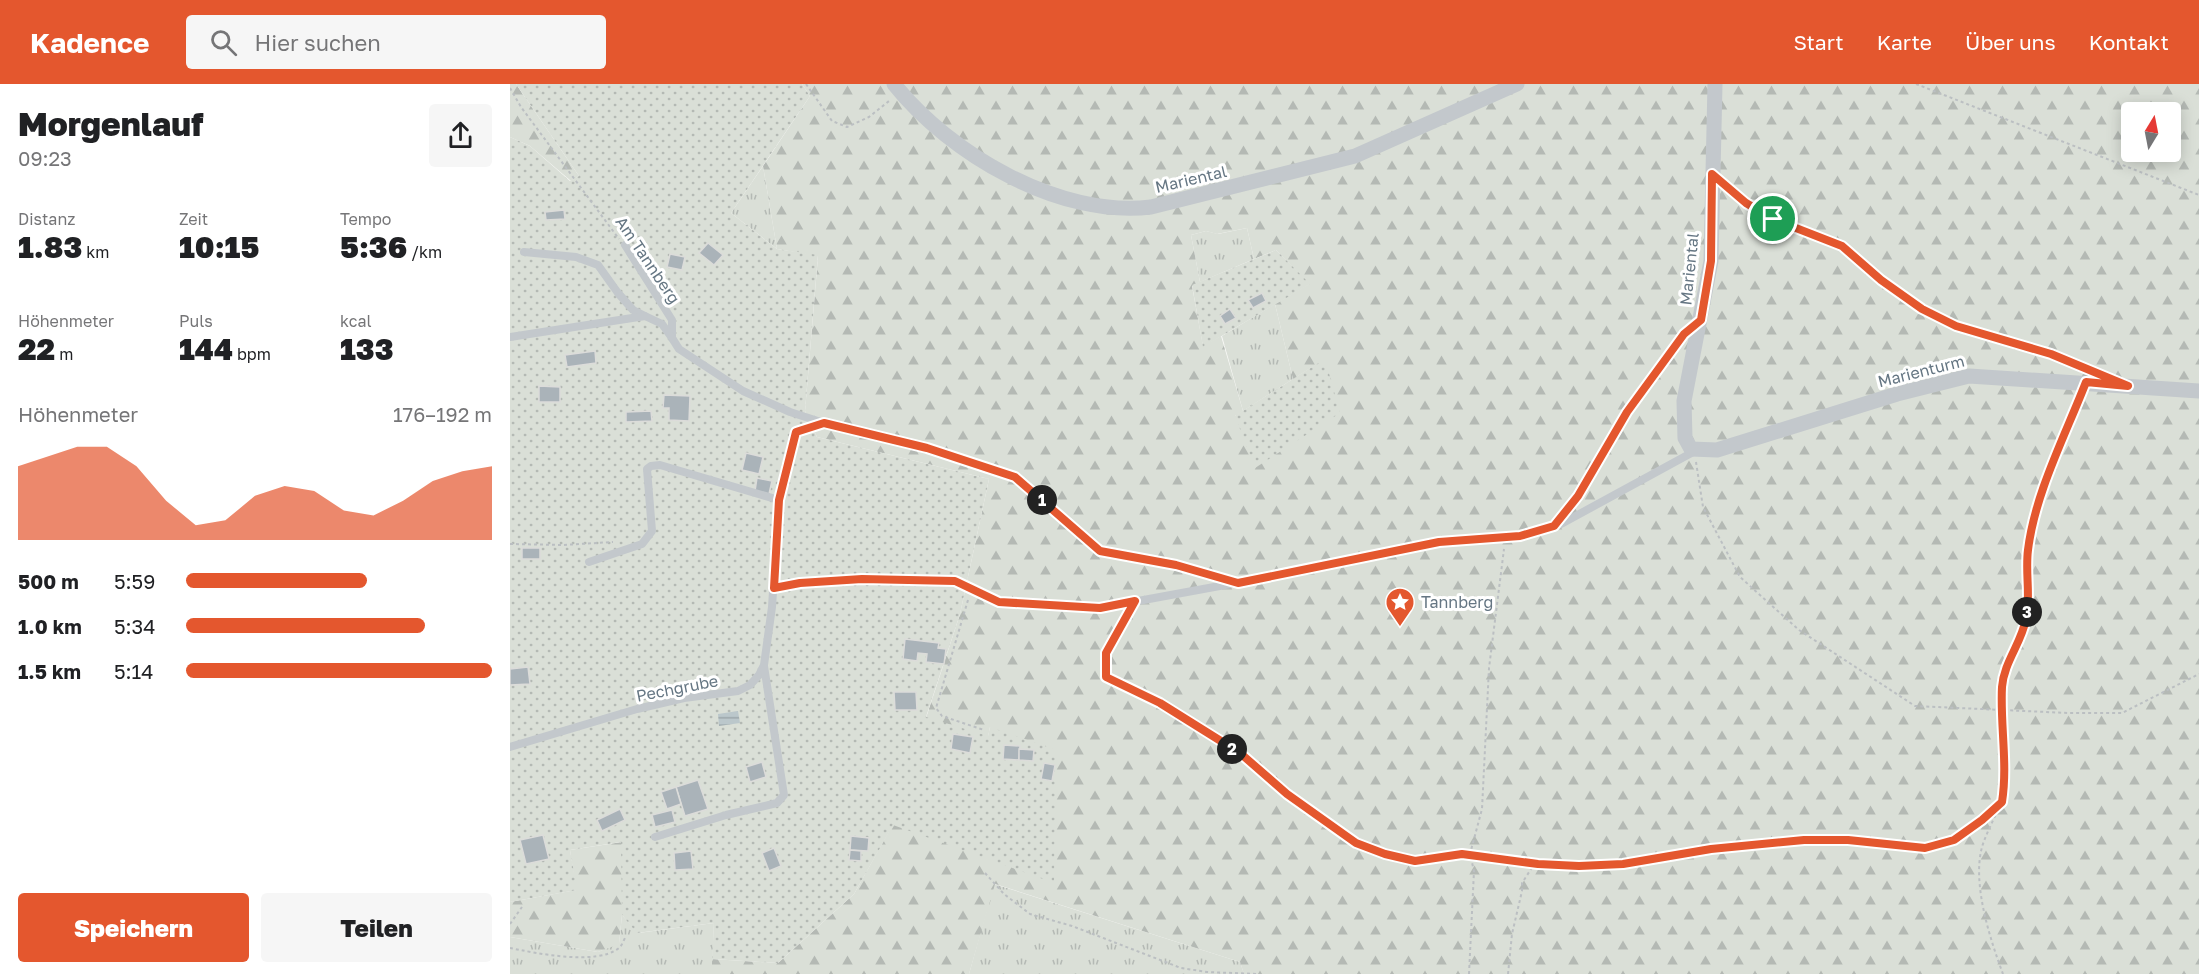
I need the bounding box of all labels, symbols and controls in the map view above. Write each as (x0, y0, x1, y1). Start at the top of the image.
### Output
search box (186, 15, 606, 69)
text: Kadence (30, 26, 150, 59)
icon: search (207, 26, 240, 59)
text: Hier suchen (255, 29, 381, 56)
text: Start (1793, 29, 1844, 55)
text: Karte (1877, 29, 1932, 55)
text: Über uns (1965, 29, 2056, 55)
text: Kontakt (2089, 29, 2169, 55)
north arrow (2121, 102, 2181, 162)
map controls (2121, 102, 2181, 162)
text: Morgenlauf (18, 104, 203, 143)
button: share (429, 104, 492, 167)
text: 09:23 (18, 146, 72, 170)
street label: Mariental (1153, 161, 1229, 197)
pin (1747, 193, 1798, 244)
icon: arrive (1756, 202, 1789, 235)
text: Distanz (18, 209, 75, 229)
text: Zeit (179, 209, 208, 229)
text: Tempo (340, 209, 391, 229)
street label: Am Tannberg (611, 212, 685, 308)
text: 1.83 (18, 229, 82, 265)
text: 10:15 (179, 229, 259, 265)
text: 5:36 (340, 229, 407, 265)
street label: Mariental (1675, 232, 1703, 306)
text: km (82, 242, 110, 262)
text: /km (407, 242, 442, 262)
text: Höhenmeter (18, 311, 114, 331)
text: Puls (179, 311, 213, 331)
text: kcal (340, 311, 372, 331)
text: 22 (18, 331, 55, 367)
text: 144 (179, 331, 233, 367)
text: 133 (340, 331, 394, 367)
text: m (55, 344, 73, 364)
text: bpm (233, 344, 271, 364)
street label: Marienturm (1876, 351, 1966, 391)
text: Höhenmeter (18, 402, 138, 426)
text: 176–192 m (393, 402, 492, 426)
pin: 1 (1027, 485, 1057, 515)
text: 1 (1038, 490, 1046, 510)
text: 500 m (18, 569, 79, 593)
text: 5:59 (114, 569, 155, 593)
place icon: Tannberg (1384, 586, 1416, 628)
place label: Tannberg (1421, 592, 1493, 612)
pin: 3 (2012, 597, 2042, 627)
text: 3 (2022, 602, 2032, 622)
text: 1.0 km (18, 614, 82, 638)
text: 5:34 (114, 614, 156, 638)
text: 1.5 km (18, 659, 81, 683)
text: 5:14 (114, 659, 154, 683)
street label: Pechgrube (634, 670, 720, 706)
pin: 2 (1217, 734, 1247, 764)
text: 2 (1227, 739, 1237, 759)
button: Speichern (18, 893, 249, 962)
button: Teilen (261, 893, 492, 962)

